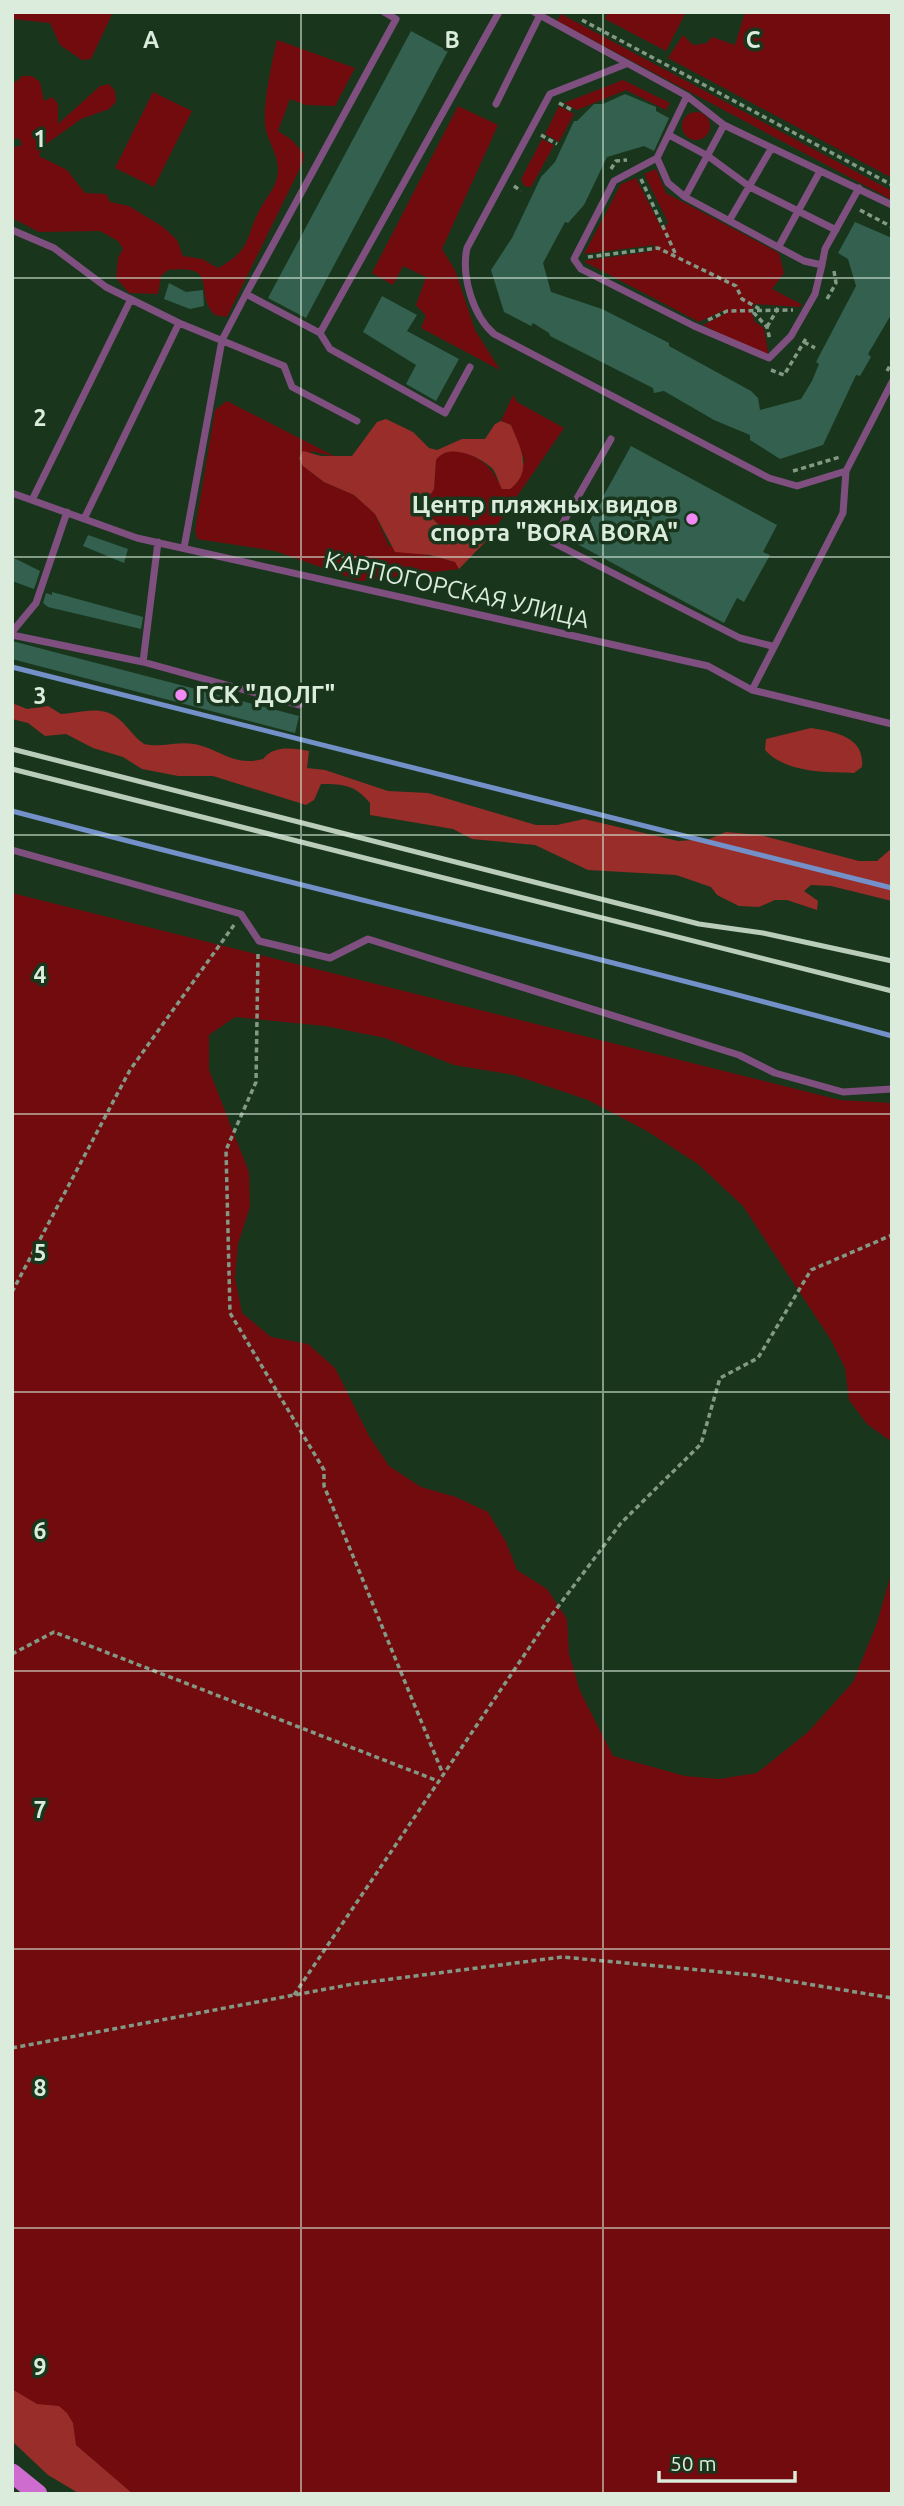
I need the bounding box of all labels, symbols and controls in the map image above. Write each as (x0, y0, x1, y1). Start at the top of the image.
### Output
text: A (143, 27, 159, 52)
text: B (444, 27, 460, 52)
text: C (746, 27, 761, 52)
text: 1 (34, 126, 46, 151)
text: 2 (34, 405, 46, 430)
place label: Центр пляжных видов спорта "BORA BORA" (412, 491, 678, 546)
marker: Центр пляжных видов спорта "BORA BORA" (684, 511, 700, 527)
street label: КАРПОГОРСКАЯ УЛИЦА (322, 546, 592, 633)
place label: ГСК "ДОЛГ" (195, 681, 335, 708)
text: 3 (34, 683, 46, 708)
marker: ГСК "ДОЛГ" (173, 687, 189, 703)
text: 4 (34, 962, 47, 987)
text: 5 (34, 1240, 46, 1265)
text: 6 (34, 1518, 47, 1543)
text: 7 (34, 1797, 46, 1822)
text: 8 (34, 2075, 46, 2100)
text: 9 (34, 2354, 46, 2379)
scale bar (659, 2440, 796, 2484)
text: 50 m (670, 2451, 717, 2475)

